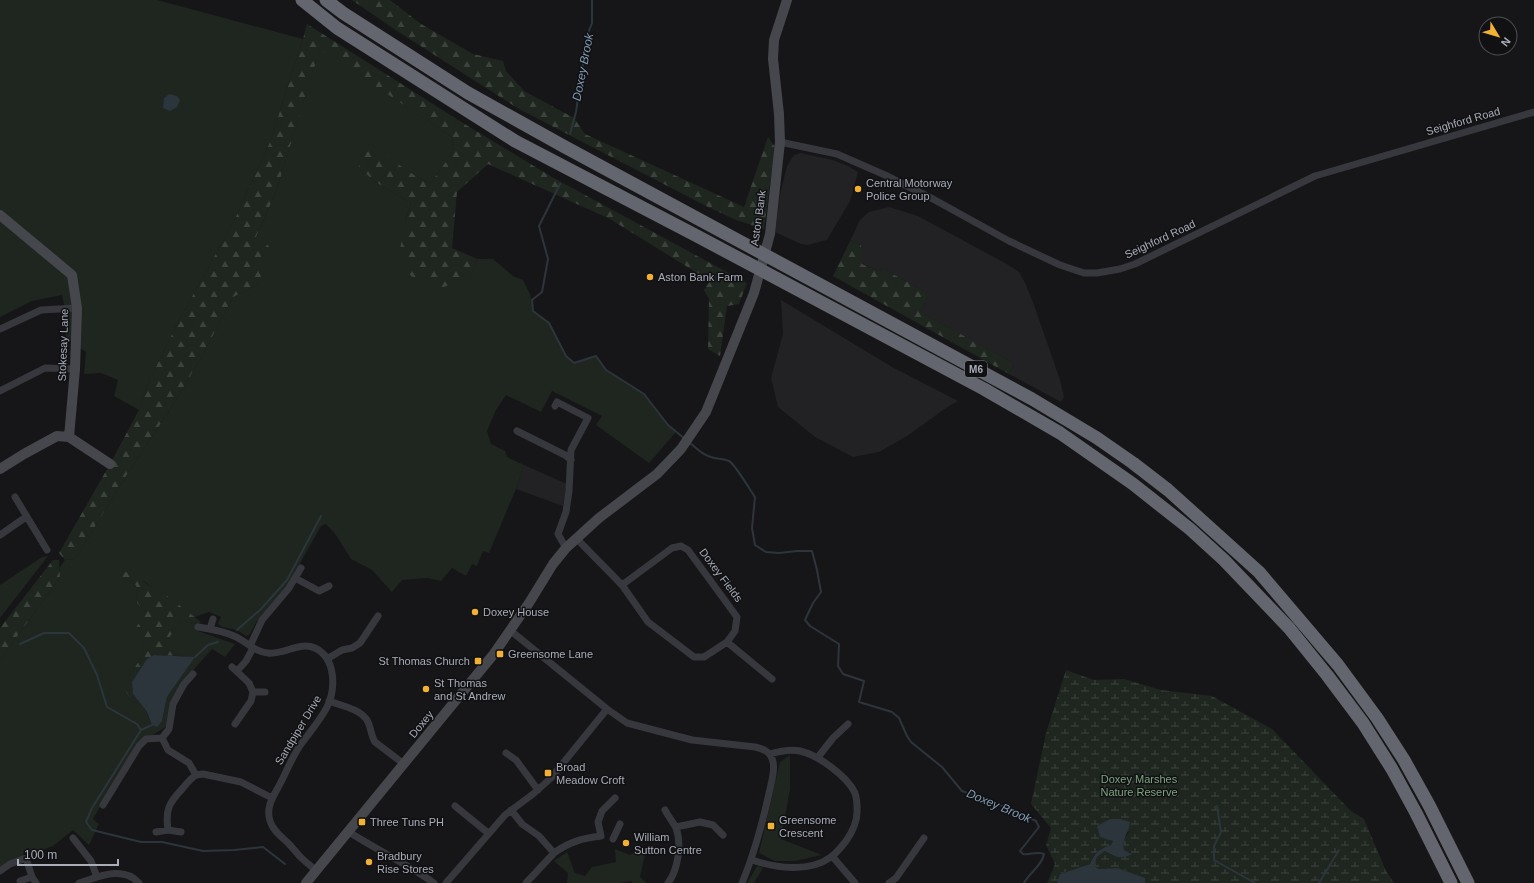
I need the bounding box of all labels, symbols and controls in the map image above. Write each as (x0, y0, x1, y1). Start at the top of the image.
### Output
north arrow (1478, 16, 1518, 56)
water label: Doxey Brook (570, 31, 597, 102)
text: N (1499, 35, 1513, 49)
street label: Seighford Road (1425, 105, 1501, 137)
place label: Central Motorway Police Group (866, 177, 953, 202)
marker: Central Motorway Police Group (853, 184, 863, 194)
street label: Aston Bank (748, 189, 768, 247)
street label: Seighford Road (1123, 217, 1197, 261)
place label: Aston Bank Farm (658, 271, 743, 283)
marker: Aston Bank Farm (645, 272, 655, 282)
street label: Stokesay Lane (56, 308, 70, 382)
road number: M6 (965, 361, 987, 377)
street label: Doxey Fields (697, 546, 745, 604)
place label: Doxey House (483, 606, 549, 618)
marker: Doxey House (470, 607, 480, 617)
place label: Greensome Lane (508, 648, 593, 660)
marker: Greensome Lane (495, 649, 505, 659)
place label: St Thomas Church (378, 655, 470, 667)
marker: St Thomas Church (473, 656, 483, 666)
place label: St Thomas and St Andrew (434, 677, 506, 702)
marker: St Thomas and St Andrew (421, 684, 431, 694)
street label: Sandpiper Drive (273, 693, 323, 767)
street label: Doxey (407, 708, 436, 740)
place label: Broad Meadow Croft (556, 761, 624, 786)
marker: Broad Meadow Croft (543, 768, 553, 778)
park label: Doxey Marshes Nature Reserve (1100, 773, 1178, 798)
water label: Doxey Brook (965, 786, 1034, 826)
place label: Greensome Crescent (779, 814, 836, 839)
place label: Three Tuns PH (370, 816, 444, 828)
marker: Three Tuns PH (357, 817, 367, 827)
marker: Greensome Crescent (766, 821, 776, 831)
place label: William Sutton Centre (634, 831, 702, 856)
marker: William Sutton Centre (621, 838, 631, 848)
scale bar (18, 841, 118, 867)
text: 100 m (24, 848, 57, 862)
place label: Bradbury Rise Stores (377, 850, 434, 875)
marker: Bradbury Rise Stores (364, 857, 374, 867)

